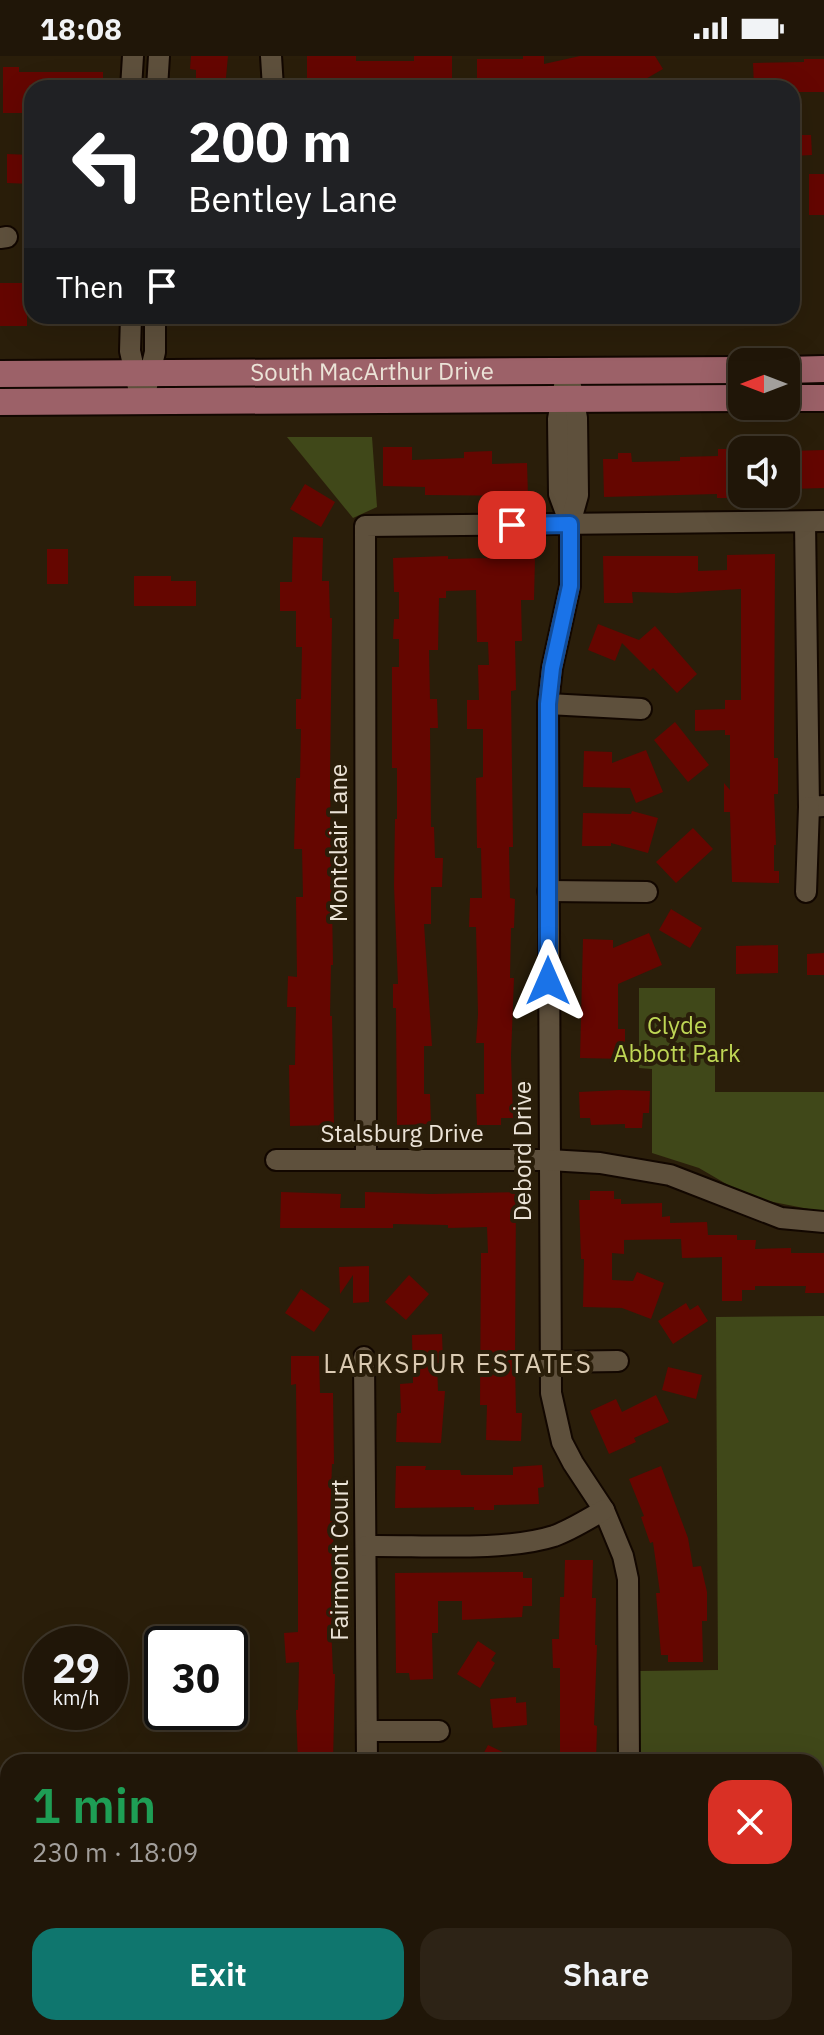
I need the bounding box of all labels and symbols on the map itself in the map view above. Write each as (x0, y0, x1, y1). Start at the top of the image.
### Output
north arrow (728, 348, 800, 420)
street label: South MacArthur Drive (250, 354, 494, 388)
pin (478, 491, 546, 559)
street label: Montclair Lane (322, 764, 354, 922)
position arrow (506, 939, 590, 1023)
park label: Clyde Abbott Park (613, 1009, 741, 1069)
street label: Debord Drive (506, 1081, 538, 1221)
street label: Stalsburg Drive (320, 1117, 484, 1149)
district label: LARKSPUR ESTATES (323, 1346, 593, 1380)
street label: Fairmont Court (323, 1479, 355, 1641)
speed limit sign: 30 (144, 1626, 248, 1730)

